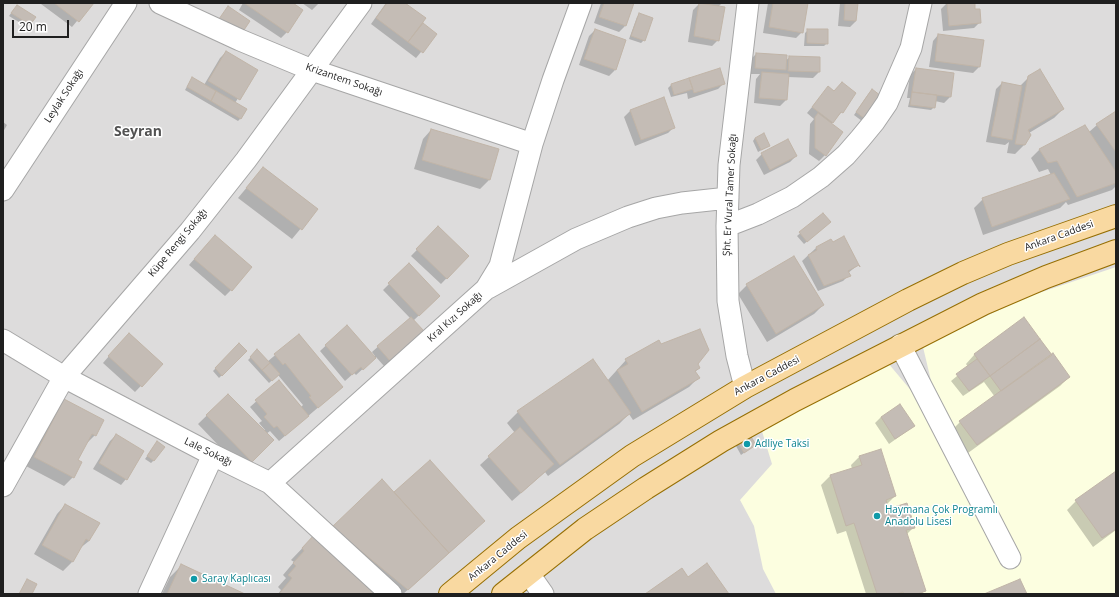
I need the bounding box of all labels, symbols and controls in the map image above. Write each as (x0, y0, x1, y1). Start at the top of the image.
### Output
scale bar (14, 12, 71, 38)
text: 20 m (19, 18, 47, 35)
street label: Krizantem Sokağı (304, 61, 384, 99)
street label: Leylak Sokağı (42, 67, 86, 125)
district label: Seyran (114, 124, 162, 140)
street label: Şht. Er Vural Tamer Sokağı (721, 134, 739, 256)
street label: Küpe Rengi Sokağı (146, 206, 210, 280)
street label: Ankara Caddesi (1023, 218, 1095, 254)
street label: Kral Kızı Sokağı (425, 289, 485, 345)
street label: Ankara Caddesi (732, 354, 802, 398)
street label: Lale Sokağı (182, 435, 234, 469)
place label: Adliye Taksi (755, 438, 809, 450)
marker: Adliye Taksi (742, 439, 752, 449)
place label: Haymana Çok Programlı Anadolu Lisesi (885, 504, 998, 528)
marker: Haymana Çok Programlı Anadolu Lisesi (872, 511, 882, 521)
street label: Ankara Caddesi (466, 529, 530, 583)
place label: Saray Kaplıcası (202, 573, 271, 585)
marker: Saray Kaplıcası (189, 574, 199, 584)

